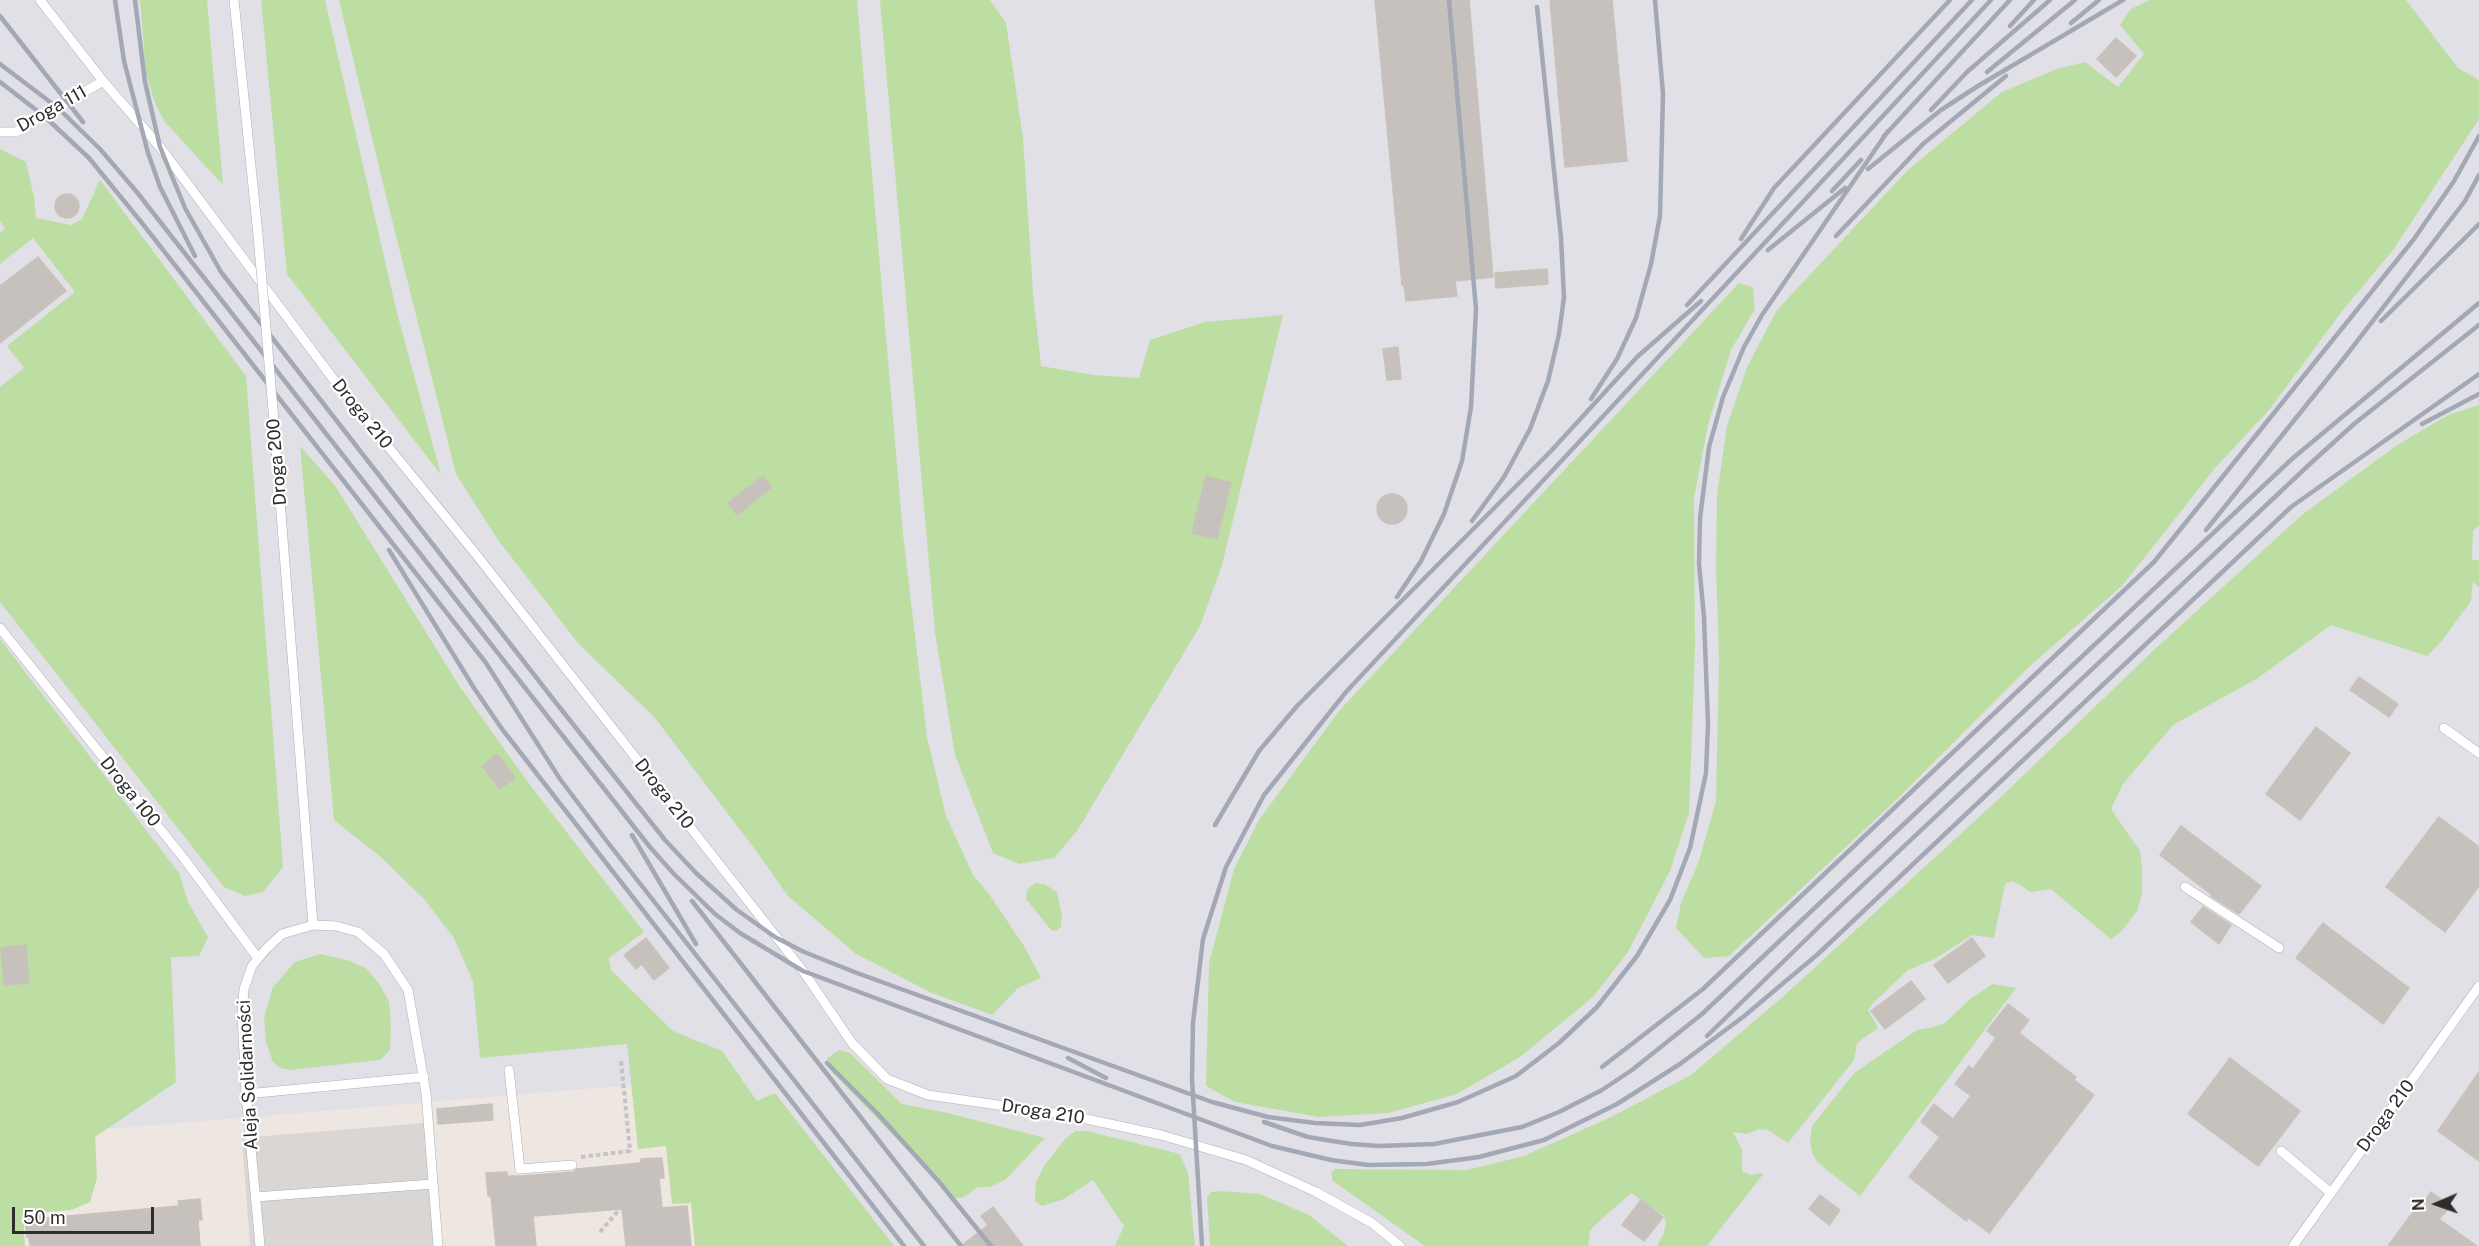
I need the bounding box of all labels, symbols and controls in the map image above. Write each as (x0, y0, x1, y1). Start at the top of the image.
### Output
street label: Droga 111 (13, 81, 91, 137)
street label: Droga 210 (327, 375, 397, 453)
street label: Droga 200 (262, 418, 292, 506)
street label: Droga 100 (95, 753, 165, 831)
street label: Droga 210 (630, 754, 698, 834)
street label: Aleja Solidarności (233, 999, 263, 1151)
street label: Droga 210 (2353, 1076, 2419, 1156)
street label: Droga 210 (1000, 1095, 1086, 1129)
north arrow (2407, 1174, 2467, 1234)
scale bar (15, 1195, 158, 1233)
text: N (2409, 1198, 2428, 1211)
text: 50 m (23, 1207, 66, 1228)

